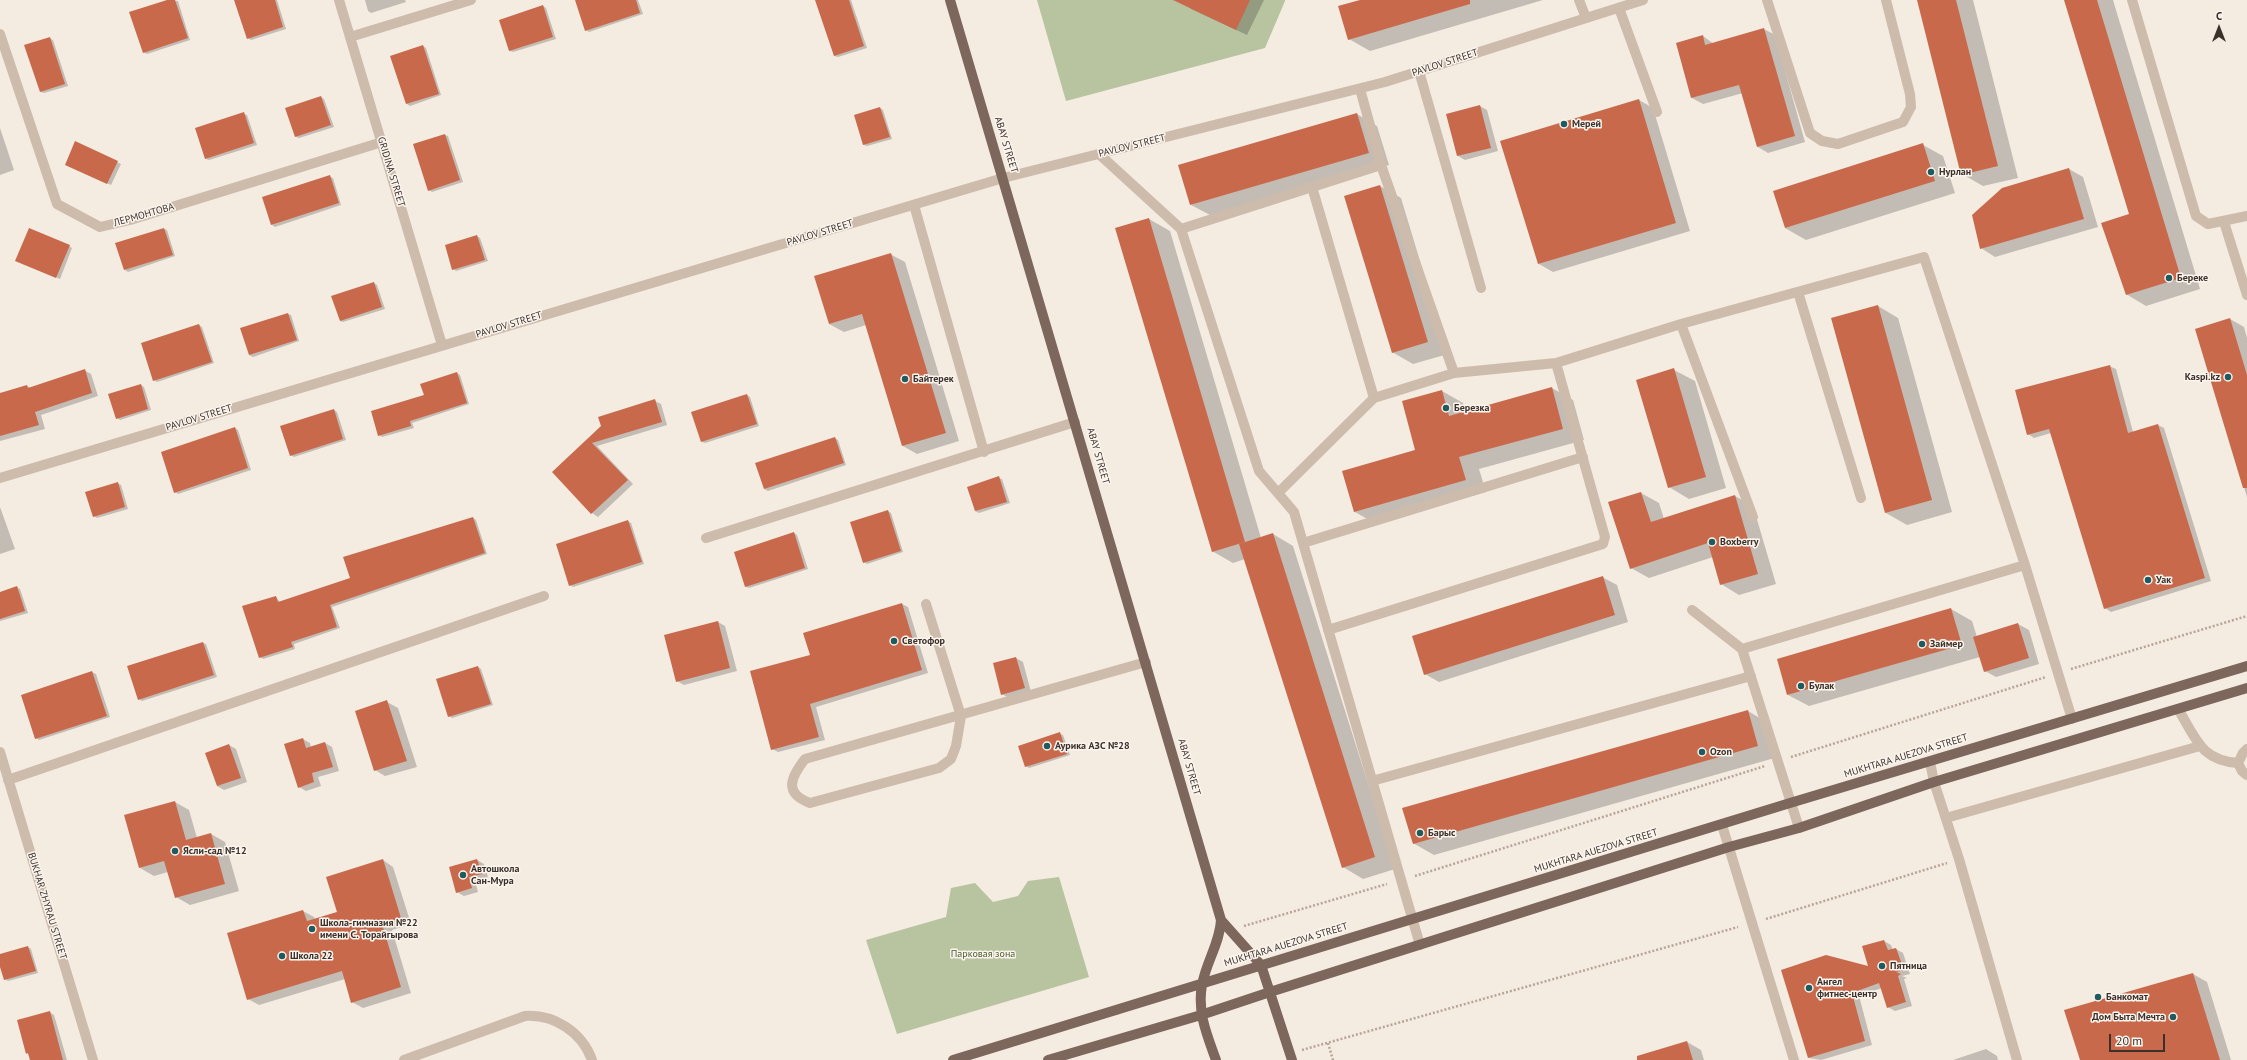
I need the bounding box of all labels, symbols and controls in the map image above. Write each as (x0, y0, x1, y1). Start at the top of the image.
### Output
north arrow (2199, 8, 2239, 48)
text: С (2216, 9, 2222, 23)
street label: PAVLOV STREET (1411, 47, 1479, 79)
street label: ABAY STREET (992, 115, 1020, 175)
place label: Мерей (1572, 118, 1601, 130)
marker: Мерей (1559, 119, 1569, 129)
street label: PAVLOV STREET (1097, 132, 1167, 160)
street label: GRIDINA STREET (375, 135, 407, 209)
place label: Нурлан (1939, 166, 1971, 178)
marker: Нурлан (1926, 167, 1936, 177)
street label: ЛЕРМОНТОВА (112, 201, 176, 229)
street label: PAVLOV STREET (785, 217, 855, 249)
place label: Береке (2177, 272, 2208, 284)
marker: Береке (2164, 273, 2174, 283)
street label: PAVLOV STREET (474, 309, 544, 341)
place label: Kaspi.kz (2185, 371, 2220, 383)
marker: Kaspi.kz (2223, 372, 2233, 382)
place label: Байтерек (913, 373, 954, 385)
marker: Байтерек (900, 374, 910, 384)
street label: PAVLOV STREET (164, 402, 234, 434)
place label: Березка (1454, 402, 1489, 414)
marker: Березка (1441, 403, 1451, 413)
street label: ABAY STREET (1084, 426, 1112, 486)
place label: Boxberry (1720, 536, 1759, 548)
marker: Boxberry (1707, 537, 1717, 547)
place label: Уак (2156, 574, 2171, 586)
marker: Уак (2143, 575, 2153, 585)
place label: Светофор (902, 635, 945, 647)
marker: Светофор (889, 636, 899, 646)
place label: Займер (1930, 638, 1963, 650)
marker: Займер (1917, 639, 1927, 649)
place label: Булак (1809, 680, 1834, 692)
marker: Булак (1796, 681, 1806, 691)
street label: MUKHTARA AUEZOVA STREET (1843, 731, 1969, 781)
street label: ABAY STREET (1175, 737, 1203, 797)
place label: Аурика АЗС №28 (1055, 740, 1130, 752)
marker: Аурика АЗС №28 (1042, 741, 1052, 751)
place label: Ozon (1710, 746, 1732, 758)
marker: Ozon (1697, 747, 1707, 757)
street label: MUKHTARA AUEZOVA STREET (1533, 826, 1659, 876)
place label: Барыс (1428, 827, 1455, 839)
marker: Барыс (1415, 828, 1425, 838)
place label: Ясли-сад №12 (183, 845, 247, 857)
marker: Ясли-сад №12 (170, 846, 180, 856)
street label: BUKHAR ZHYRAU STREET (25, 851, 69, 961)
place label: Автошкола Сан-Мура (471, 863, 519, 886)
marker: Автошкола Сан-Мура (458, 870, 468, 880)
place label: Школа-гимназия №22 имени С. Торайгырова (320, 917, 418, 940)
street label: MUKHTARA AUEZOVA STREET (1223, 920, 1349, 970)
marker: Школа-гимназия №22 имени С. Торайгырова (307, 924, 317, 934)
park label: Парковая зона (951, 948, 1015, 960)
place label: Школа 22 (290, 950, 333, 962)
marker: Школа 22 (277, 951, 287, 961)
place label: Пятница (1890, 960, 1927, 972)
marker: Пятница (1877, 961, 1887, 971)
place label: Ангел фитнес-центр (1817, 976, 1877, 1000)
marker: Ангел фитнес-центр (1804, 983, 1814, 993)
place label: Банкомат (2106, 991, 2148, 1003)
marker: Банкомат (2093, 992, 2103, 1002)
place label: Дом Быта Мечта (2092, 1011, 2165, 1023)
marker: Дом Быта Мечта (2168, 1012, 2178, 1022)
scale bar (2111, 1026, 2167, 1052)
text: 20 m (2116, 1033, 2142, 1048)

